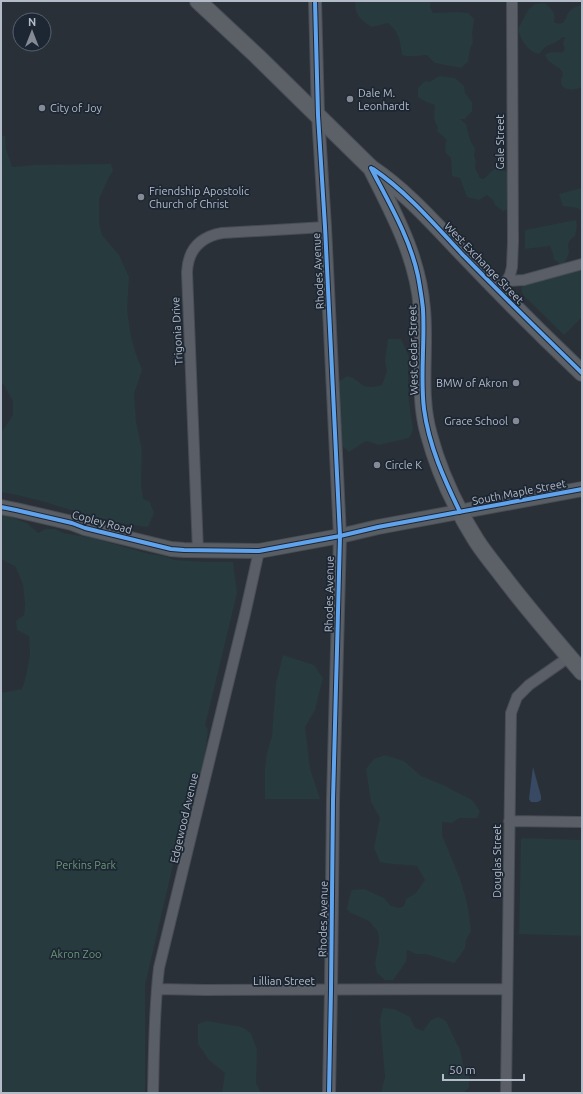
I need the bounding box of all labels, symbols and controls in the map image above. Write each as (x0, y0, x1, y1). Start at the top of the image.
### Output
north arrow (12, 12, 52, 52)
text: N (28, 16, 36, 28)
place label: Dale M. Leonhardt (358, 87, 410, 112)
marker: Dale M. Leonhardt (345, 94, 355, 104)
place label: City of Joy (50, 102, 103, 114)
marker: City of Joy (37, 103, 47, 113)
street label: Gale Street (494, 114, 506, 170)
place label: Friendship Apostolic Church of Christ (149, 185, 249, 210)
marker: Friendship Apostolic Church of Christ (136, 192, 146, 202)
street label: West Exchange Street (442, 220, 526, 307)
street label: Rhodes Avenue (310, 233, 326, 309)
street label: Trigonia Drive (169, 296, 185, 366)
street label: West Cedar Street (406, 304, 420, 395)
place label: BMW of Akron (436, 377, 508, 389)
marker: BMW of Akron (511, 378, 521, 388)
place label: Grace School (444, 415, 508, 427)
marker: Grace School (511, 416, 521, 426)
place label: Circle K (385, 459, 422, 471)
marker: Circle K (372, 460, 382, 470)
street label: South Maple Street (471, 477, 568, 507)
street label: Copley Road (71, 508, 133, 536)
street label: Rhodes Avenue (322, 556, 336, 632)
street label: Edgewood Avenue (168, 772, 200, 864)
street label: Douglas Street (491, 824, 503, 898)
park label: Perkins Park (56, 859, 117, 871)
street label: Rhodes Avenue (316, 881, 330, 957)
park label: Akron Zoo (50, 948, 102, 960)
street label: Lillian Street (253, 975, 316, 987)
scale bar (443, 1056, 524, 1082)
text: 50 m (449, 1063, 476, 1076)

